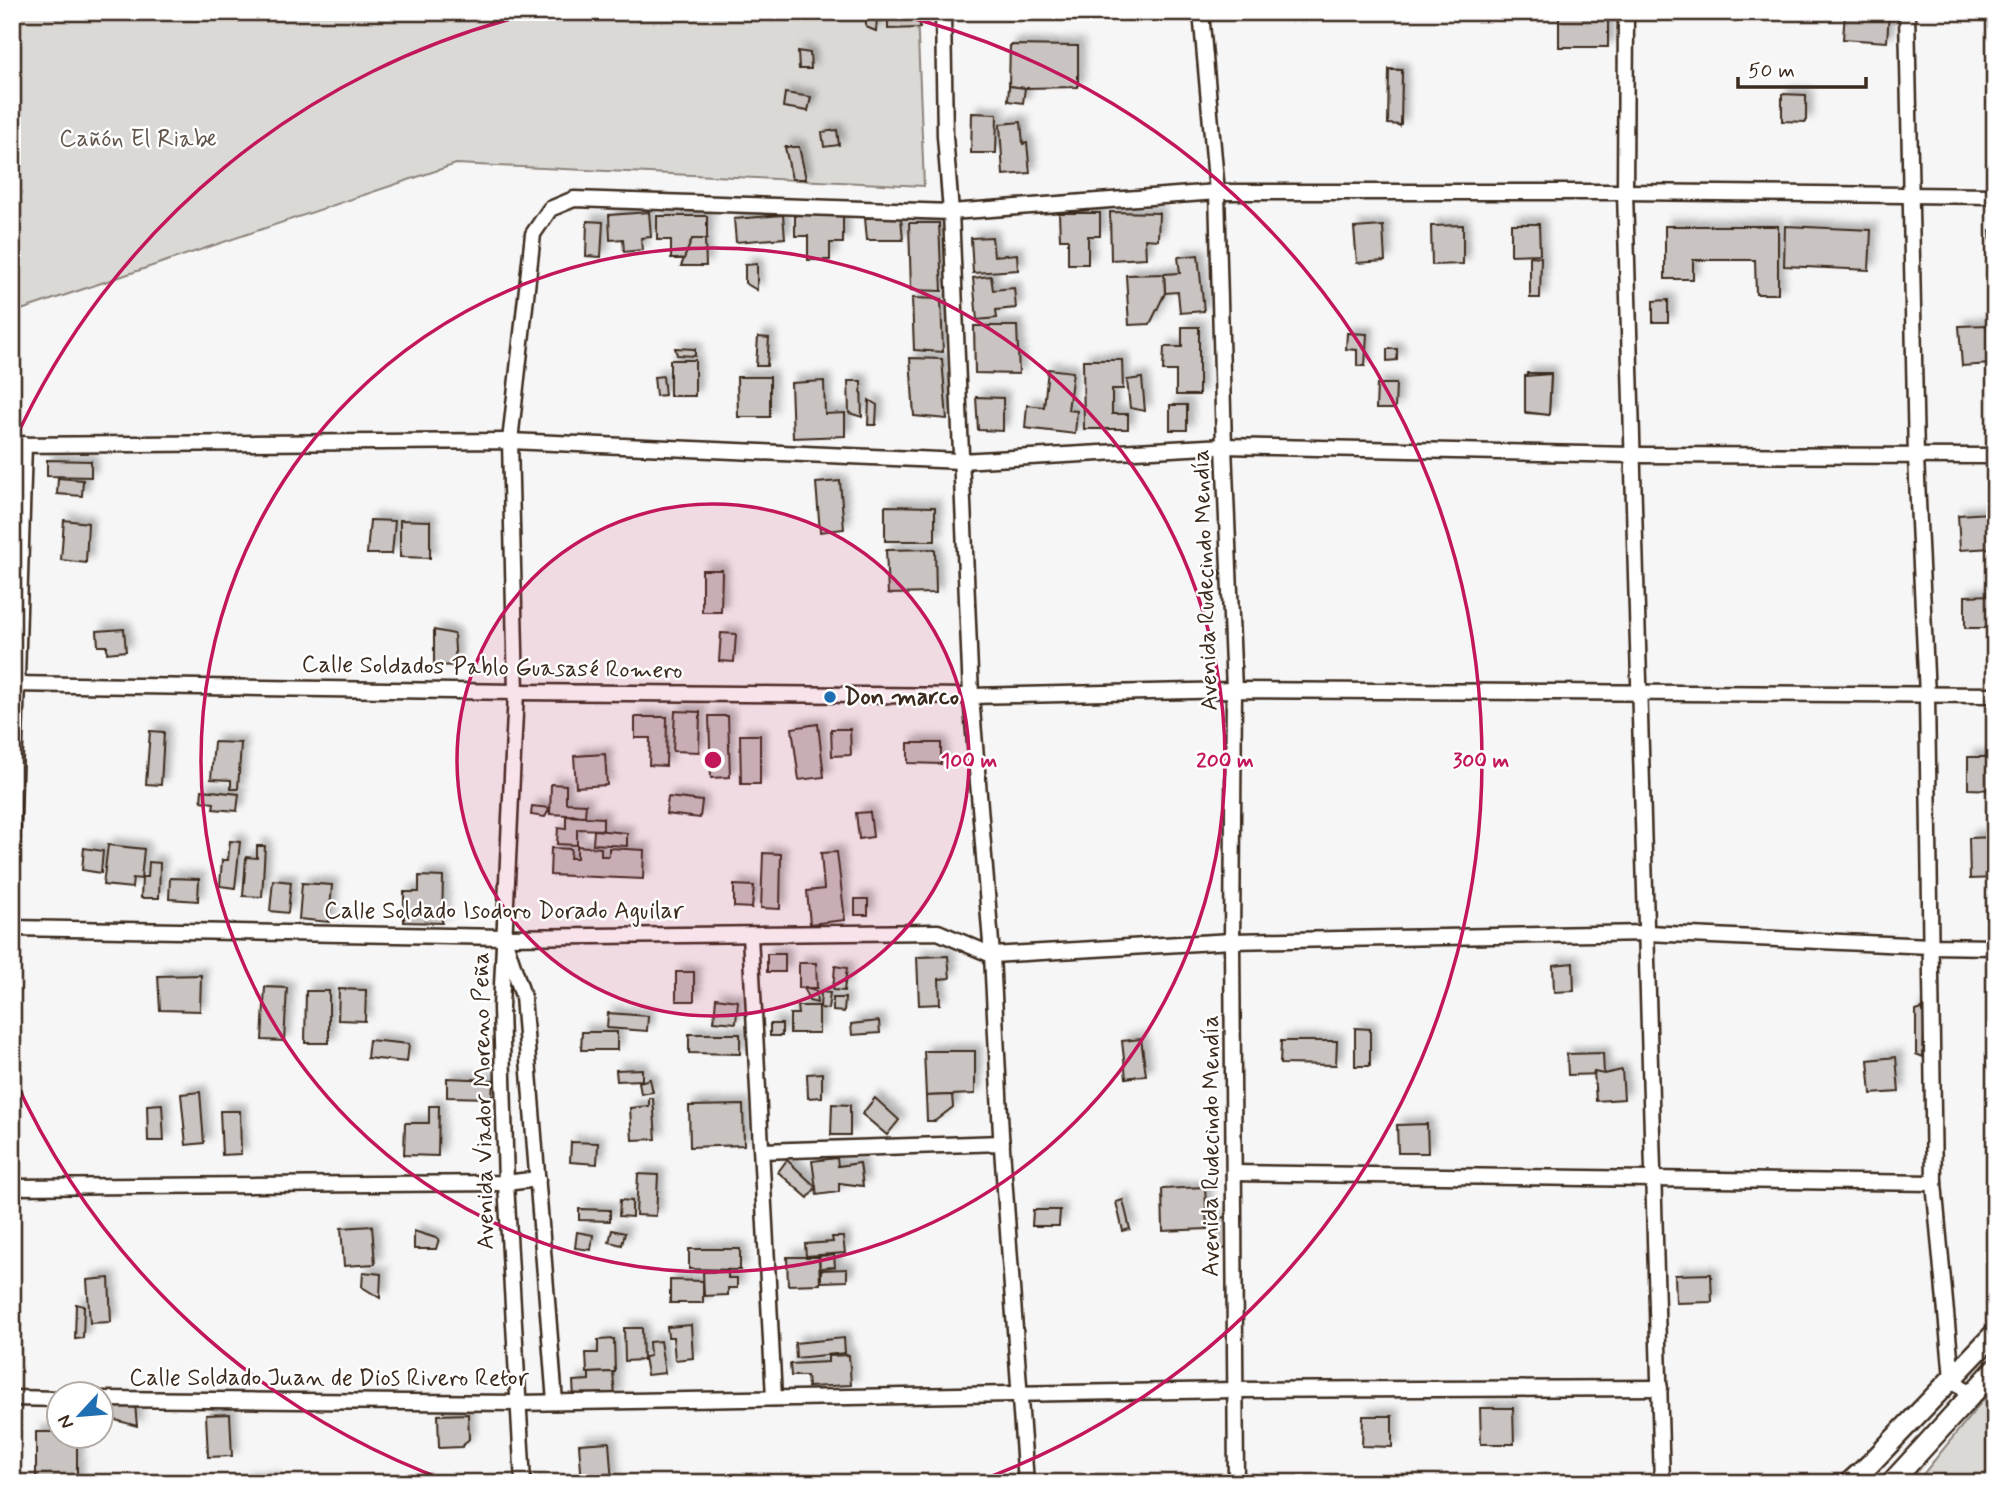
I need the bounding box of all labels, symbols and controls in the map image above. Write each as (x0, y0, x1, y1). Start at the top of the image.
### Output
scale bar (1738, 46, 1865, 90)
text: 50 m (1748, 57, 1795, 85)
park label: Cañón El Riabe (59, 124, 217, 155)
street label: Avenida Rudecindo Mendía (1186, 449, 1226, 711)
street label: Calle Soldados Pablo Guasasé Romero (301, 649, 683, 687)
place label: Don marco (844, 682, 959, 713)
marker: Don marco (822, 689, 838, 705)
text: 100 m (941, 747, 997, 775)
text: 200 m (1196, 747, 1254, 775)
text: 300 m (1453, 747, 1510, 775)
centre of rings (701, 748, 725, 772)
street label: Calle Soldado Isodoro Dorado Aguilar (324, 896, 685, 927)
street label: Avenida Viador Moreno Peña (466, 952, 502, 1250)
street label: Avenida Rudecindo Mendía (1196, 1015, 1227, 1277)
street label: Calle Soldado Juan de Dios Rivero Retor (129, 1363, 530, 1394)
north arrow (46, 1380, 116, 1450)
text: N (52, 1411, 80, 1433)

